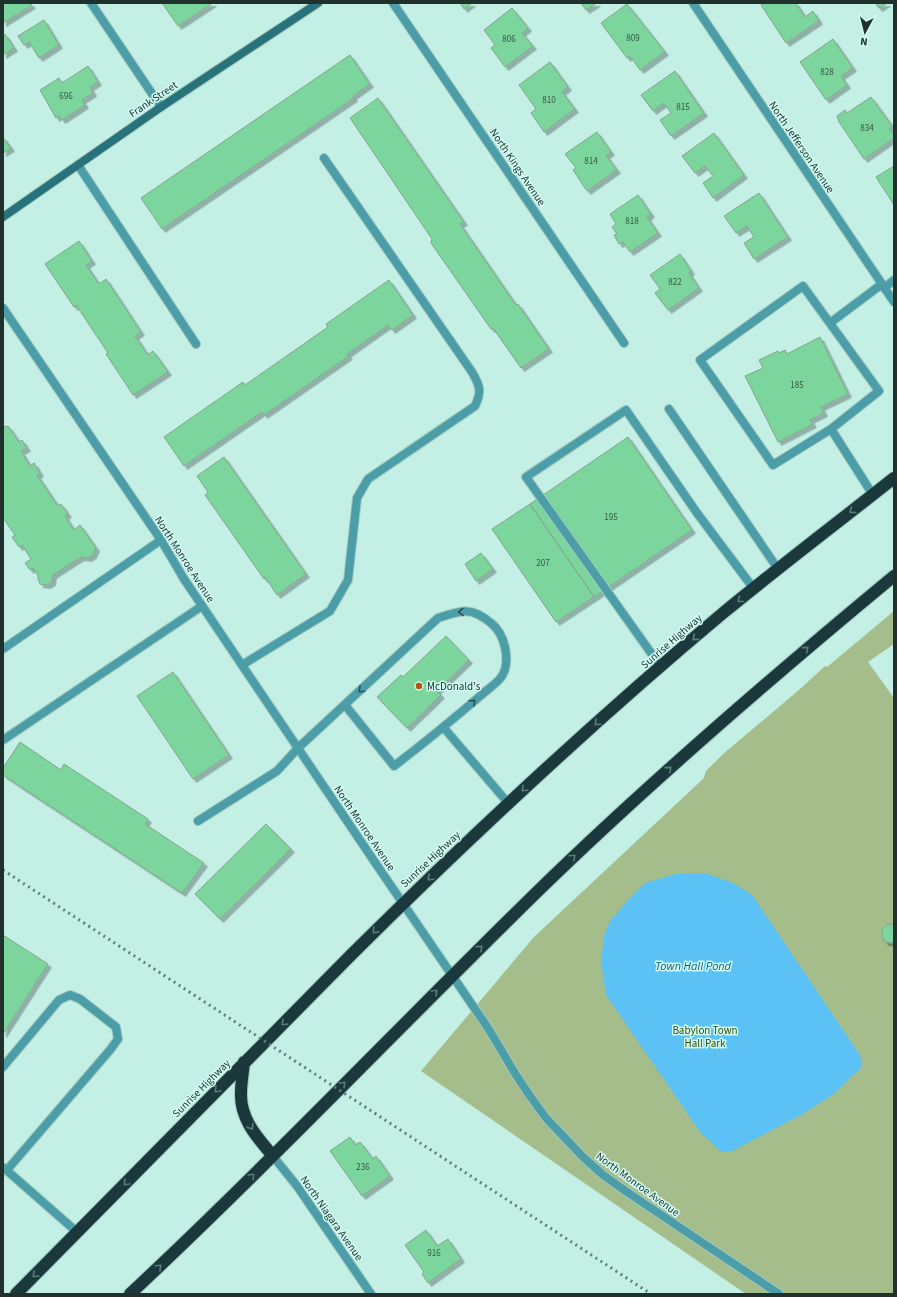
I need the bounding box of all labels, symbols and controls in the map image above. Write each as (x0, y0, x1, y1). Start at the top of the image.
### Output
north arrow (845, 12, 885, 52)
house number: 809 (626, 32, 640, 45)
house number: 806 (502, 33, 516, 46)
text: N (859, 34, 868, 49)
house number: 828 (820, 66, 834, 79)
street label: Frank Street (126, 78, 181, 121)
house number: 696 (59, 90, 73, 103)
house number: 810 (542, 94, 556, 107)
street label: North Jefferson Avenue (765, 98, 838, 197)
house number: 815 (676, 101, 690, 114)
house number: 834 (860, 122, 874, 135)
street label: North Kings Avenue (486, 126, 549, 209)
house number: 814 (584, 155, 598, 168)
house number: 818 (625, 215, 639, 228)
house number: 822 (668, 276, 682, 289)
house number: 185 (790, 379, 804, 392)
one-way arrow (850, 506, 857, 513)
house number: 195 (604, 511, 618, 524)
street label: North Monroe Avenue (151, 513, 218, 606)
house number: 207 (536, 557, 550, 570)
one-way arrow (737, 596, 744, 603)
one-way arrow (458, 608, 464, 616)
street label: Sunrise Highway (638, 611, 705, 672)
one-way arrow (692, 633, 699, 640)
one-way arrow (801, 647, 808, 654)
place label: McDonald's (427, 679, 481, 694)
marker: McDonald's (414, 681, 424, 691)
one-way arrow (358, 685, 366, 693)
one-way arrow (468, 699, 476, 707)
one-way arrow (594, 718, 602, 726)
one-way arrow (664, 766, 671, 773)
street label: North Monroe Avenue (330, 783, 399, 874)
one-way arrow (521, 784, 529, 792)
street label: Sunrise Highway (397, 828, 463, 891)
one-way arrow (569, 855, 576, 862)
one-way arrow (427, 873, 435, 881)
one-way arrow (372, 926, 380, 934)
one-way arrow (475, 945, 483, 953)
water label: Town Hall Pond (655, 958, 732, 975)
one-way arrow (430, 989, 438, 997)
one-way arrow (281, 1018, 289, 1026)
park label: Babylon Town Hall Park (672, 1023, 738, 1051)
street label: Sunrise Highway (169, 1056, 234, 1121)
one-way arrow (338, 1081, 346, 1089)
one-way arrow (214, 1085, 222, 1093)
one-way arrow (246, 1123, 253, 1130)
street label: North Monroe Avenue (593, 1149, 683, 1220)
house number: 236 (356, 1161, 370, 1174)
street label: North Niagara Avenue (297, 1173, 367, 1264)
one-way arrow (247, 1174, 254, 1181)
one-way arrow (123, 1178, 131, 1186)
house number: 916 (427, 1247, 441, 1260)
one-way arrow (154, 1265, 162, 1272)
one-way arrow (32, 1270, 40, 1278)

